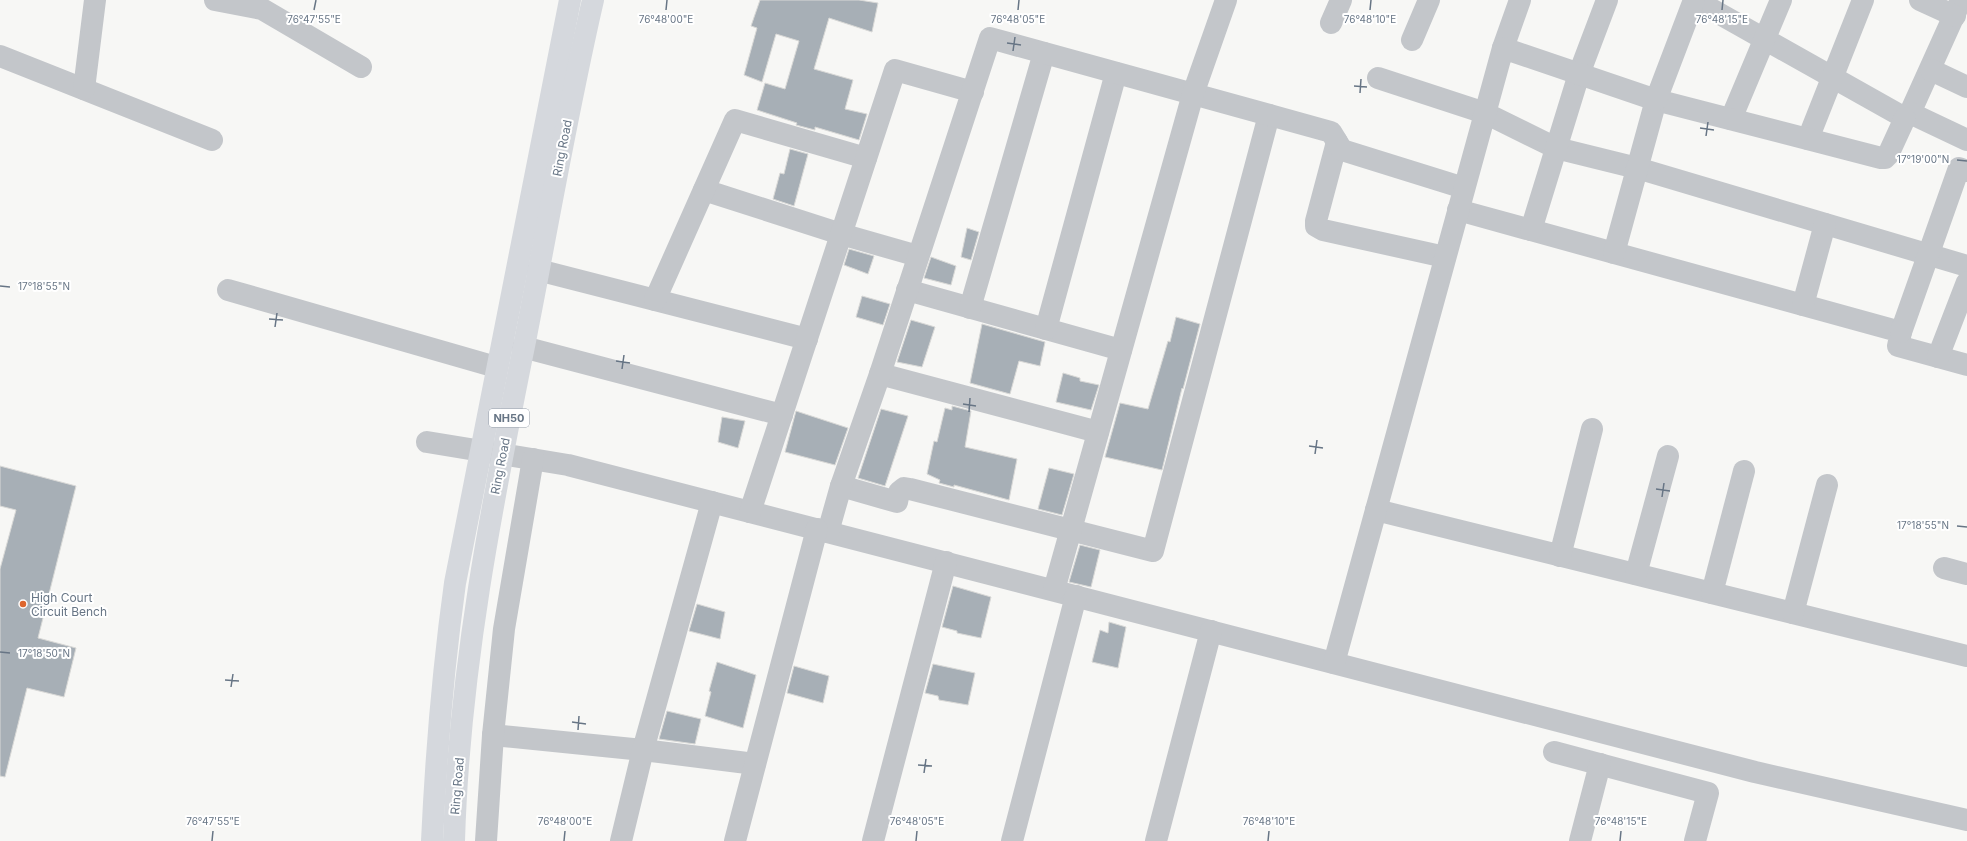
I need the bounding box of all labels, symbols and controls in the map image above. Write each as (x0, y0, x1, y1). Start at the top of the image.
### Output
text: 76°47'55"E (287, 13, 341, 25)
text: 76°48'00"E (639, 13, 693, 25)
text: 76°48'05"E (991, 13, 1045, 25)
text: 76°48'10"E (1344, 13, 1396, 25)
text: 76°48'15"E (1696, 13, 1748, 25)
street label: Ring Road (549, 118, 575, 178)
text: 17°19'00"N (1897, 153, 1949, 165)
text: 17°18'55"N (18, 280, 70, 292)
road number: NH50 (489, 409, 529, 427)
street label: Ring Road (487, 436, 513, 496)
text: 17°18'55"N (1897, 519, 1949, 531)
place label: High Court Circuit Bench (31, 590, 107, 619)
marker: High Court Circuit Bench (18, 599, 28, 609)
text: 17°18'50"N (18, 647, 70, 659)
street label: Ring Road (447, 757, 467, 815)
text: 76°47'55"E (186, 815, 240, 827)
text: 76°48'00"E (538, 815, 592, 827)
text: 76°48'05"E (890, 815, 944, 827)
text: 76°48'10"E (1243, 815, 1295, 827)
text: 76°48'15"E (1595, 815, 1647, 827)

